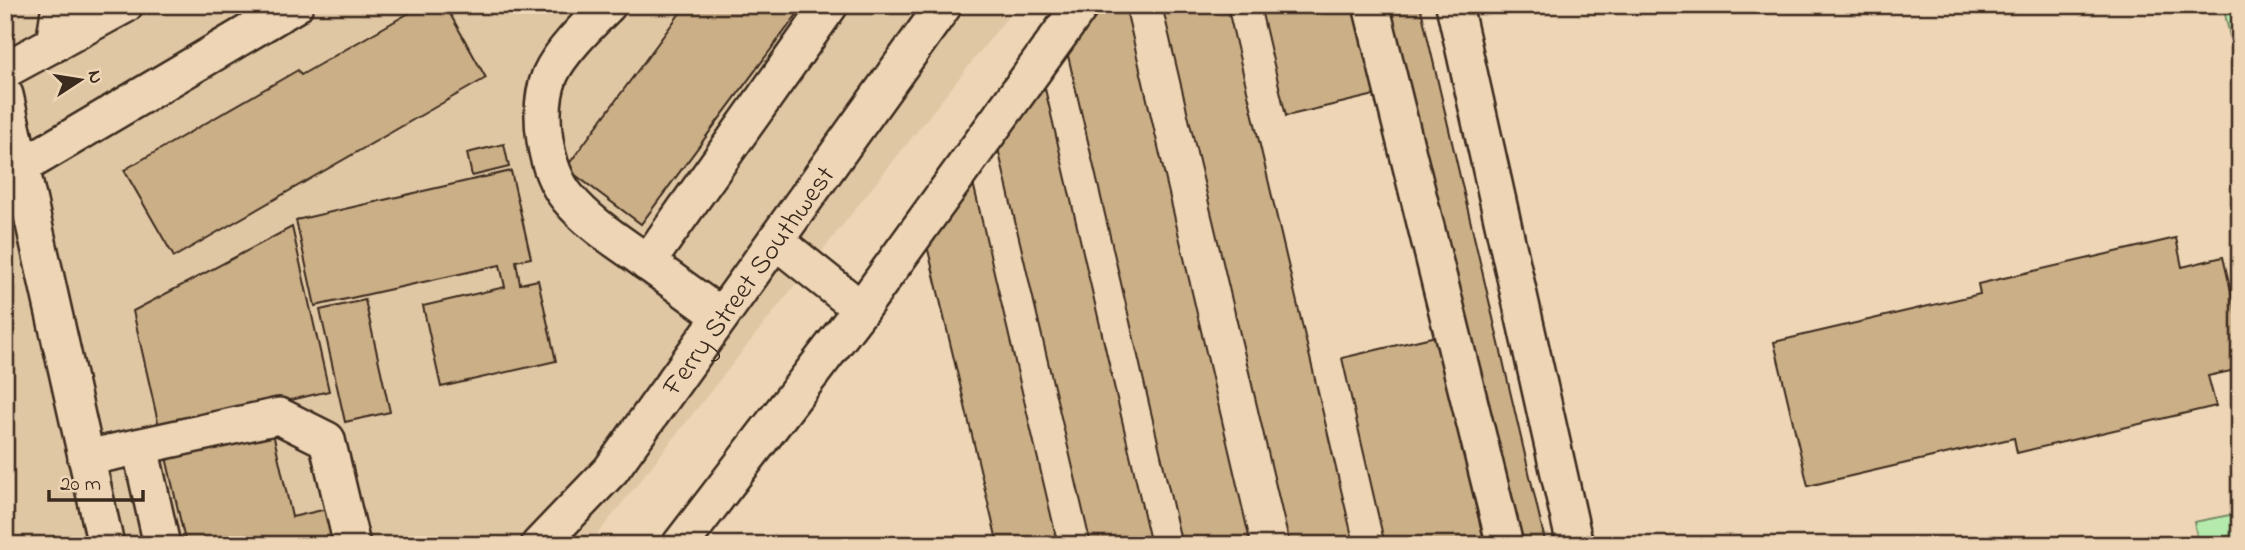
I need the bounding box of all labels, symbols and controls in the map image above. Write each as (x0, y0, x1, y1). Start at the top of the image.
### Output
north arrow (46, 46, 116, 116)
text: N (80, 68, 109, 86)
street label: Ferry Street Southwest (653, 158, 847, 406)
scale bar (49, 459, 144, 503)
text: 20 m (60, 470, 101, 500)

